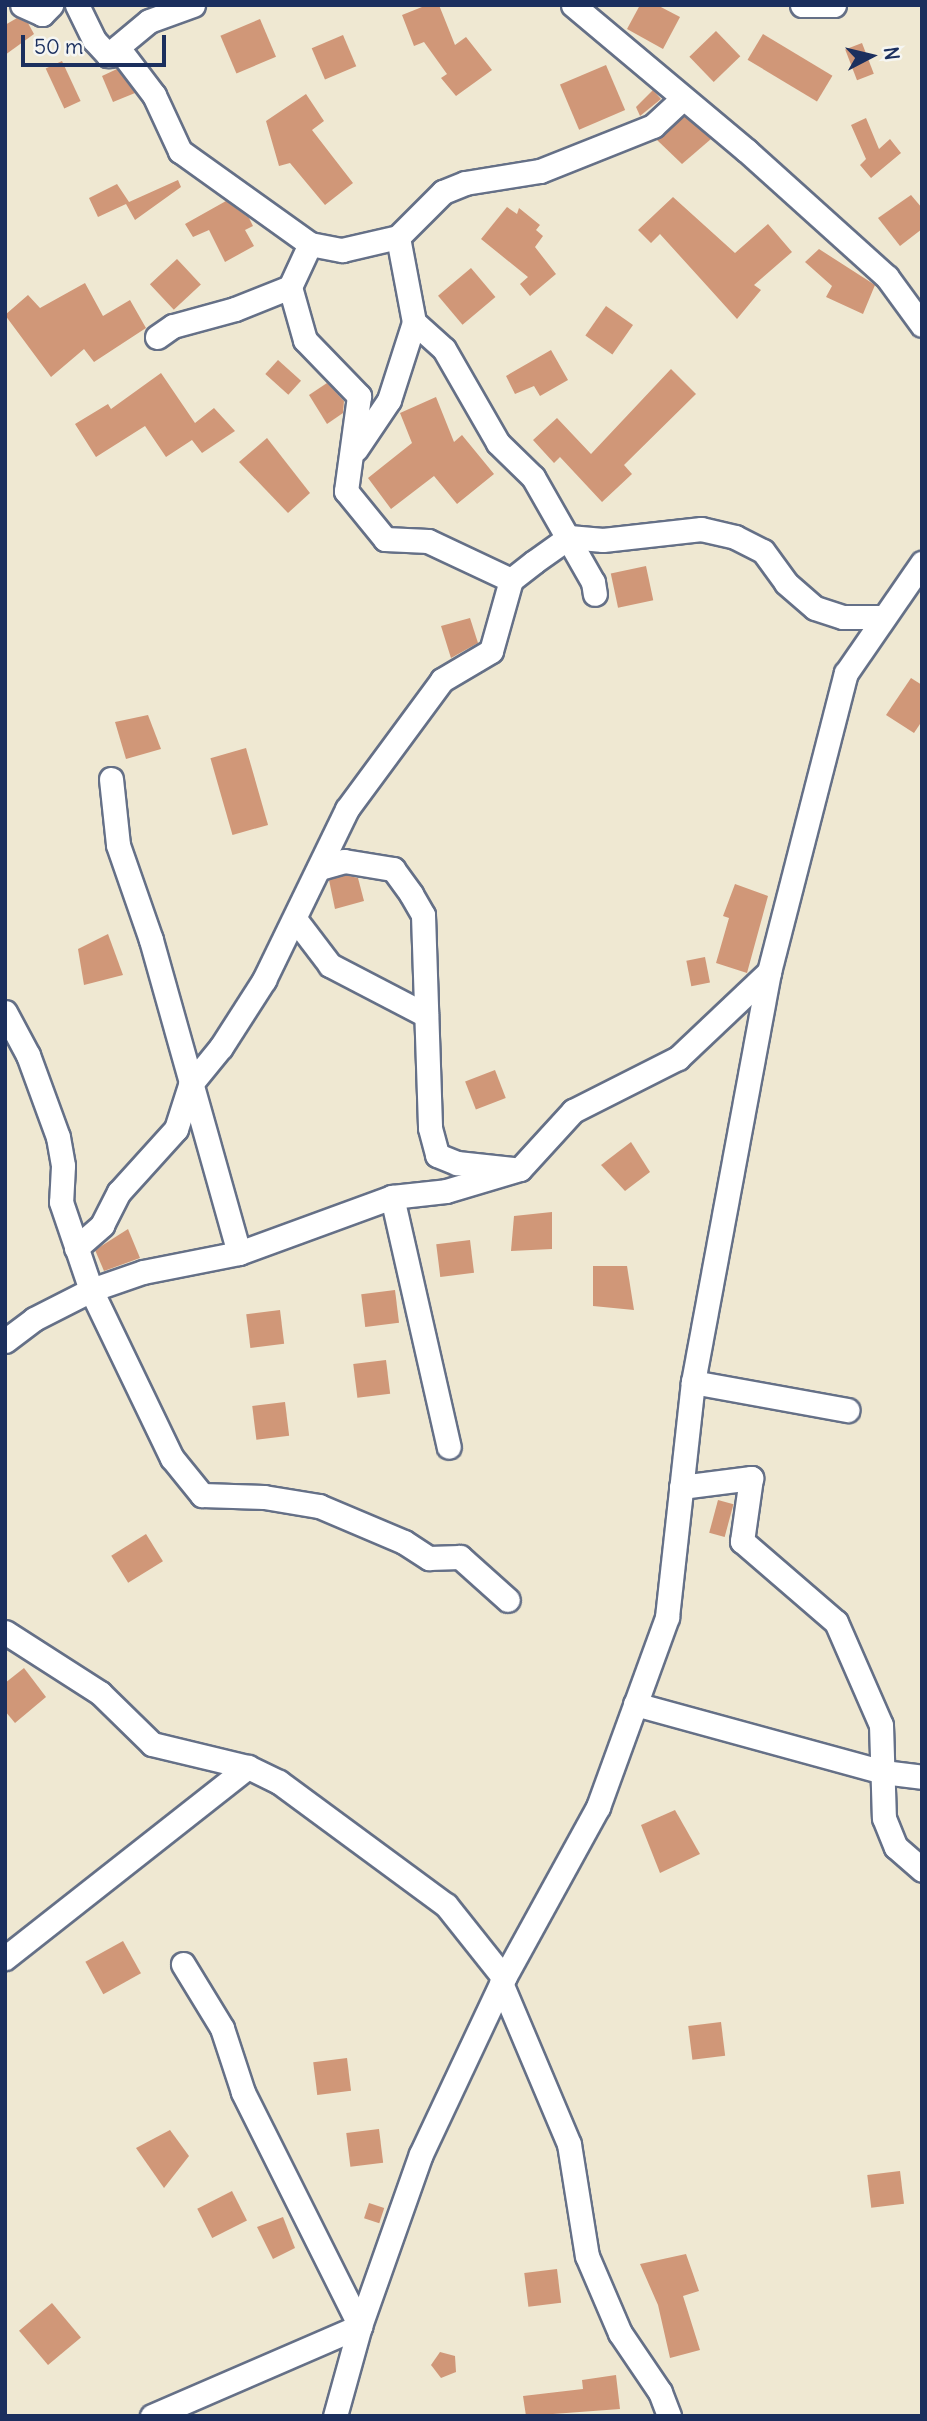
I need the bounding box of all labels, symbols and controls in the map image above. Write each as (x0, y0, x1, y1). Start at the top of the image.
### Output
scale bar (24, 21, 170, 65)
north arrow (836, 21, 906, 91)
text: 50 m (34, 33, 83, 60)
text: N (879, 45, 905, 61)

